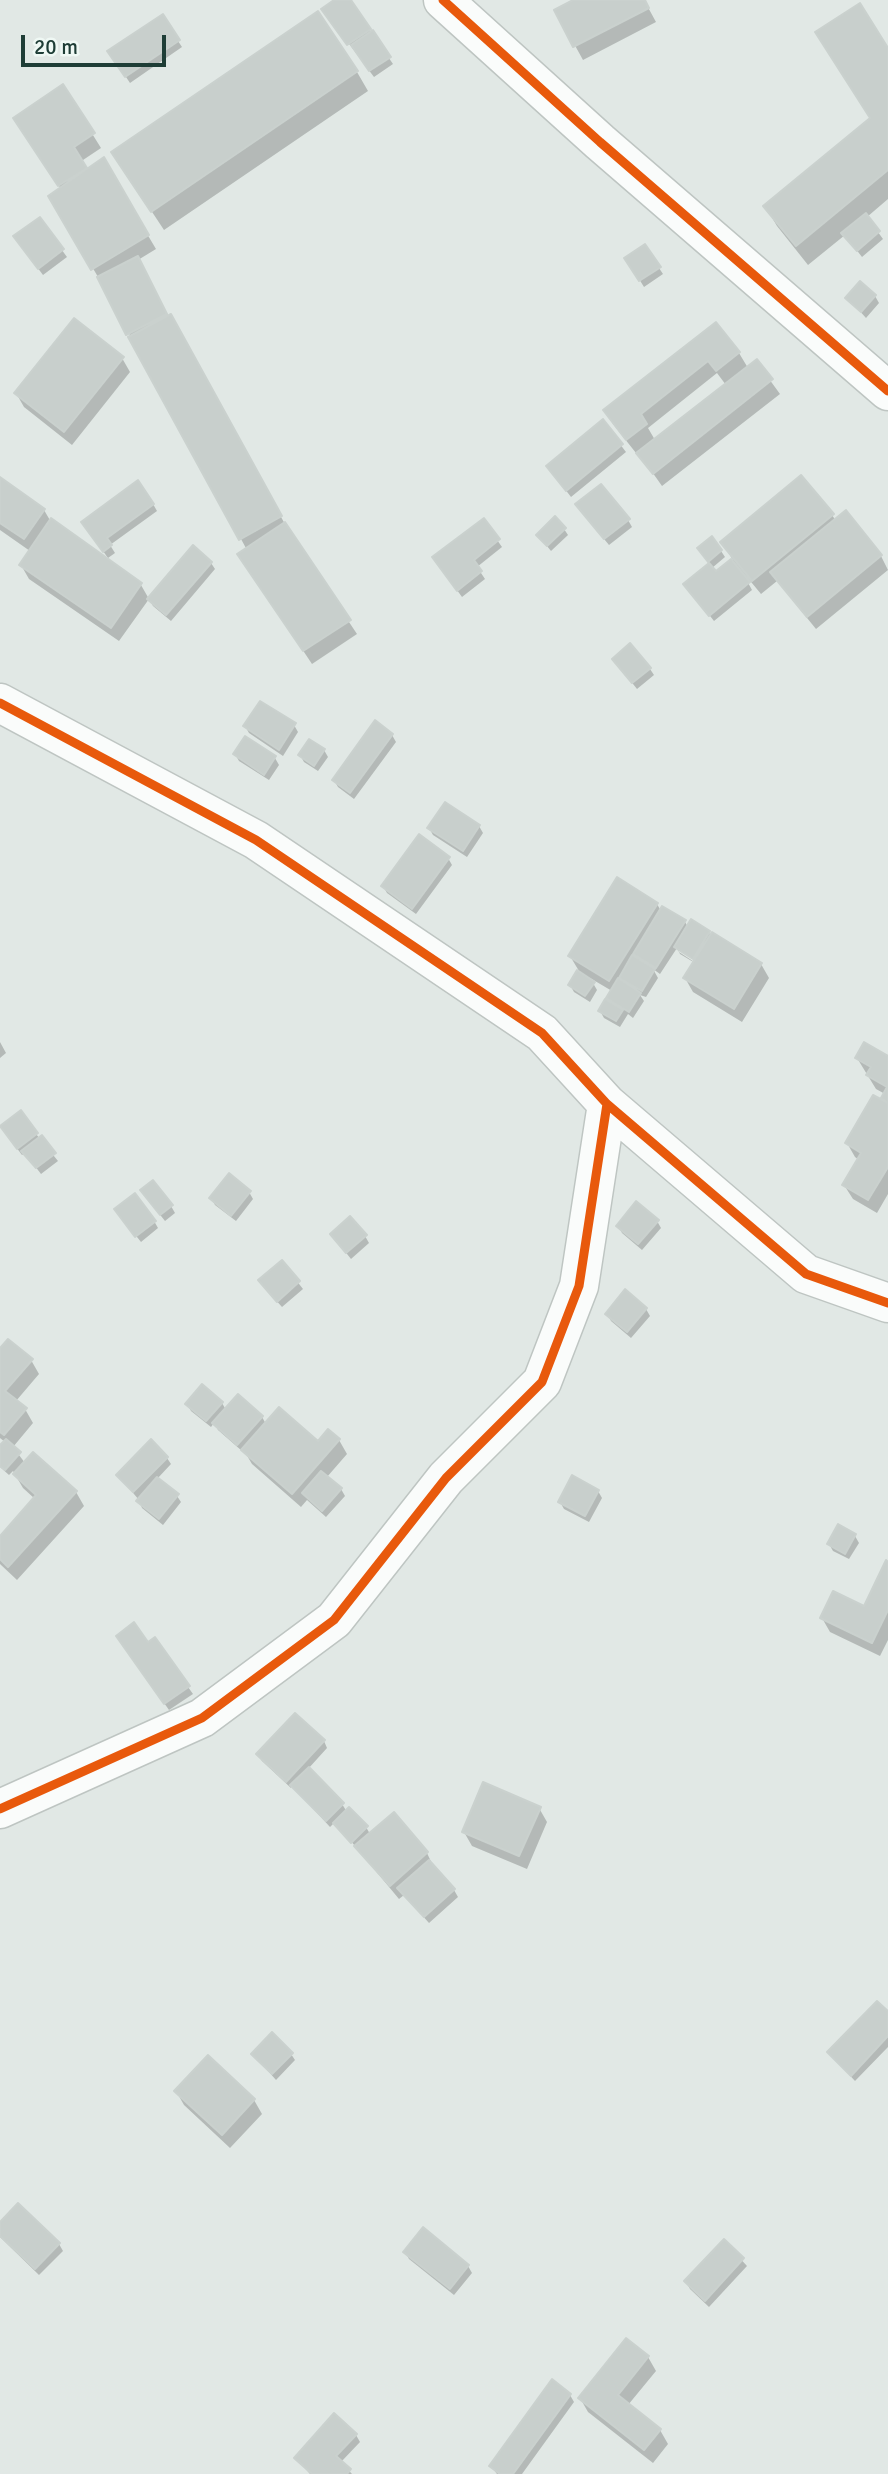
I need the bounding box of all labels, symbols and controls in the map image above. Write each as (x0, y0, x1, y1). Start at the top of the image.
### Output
scale bar (24, 21, 170, 65)
text: 20 m (34, 34, 78, 60)

